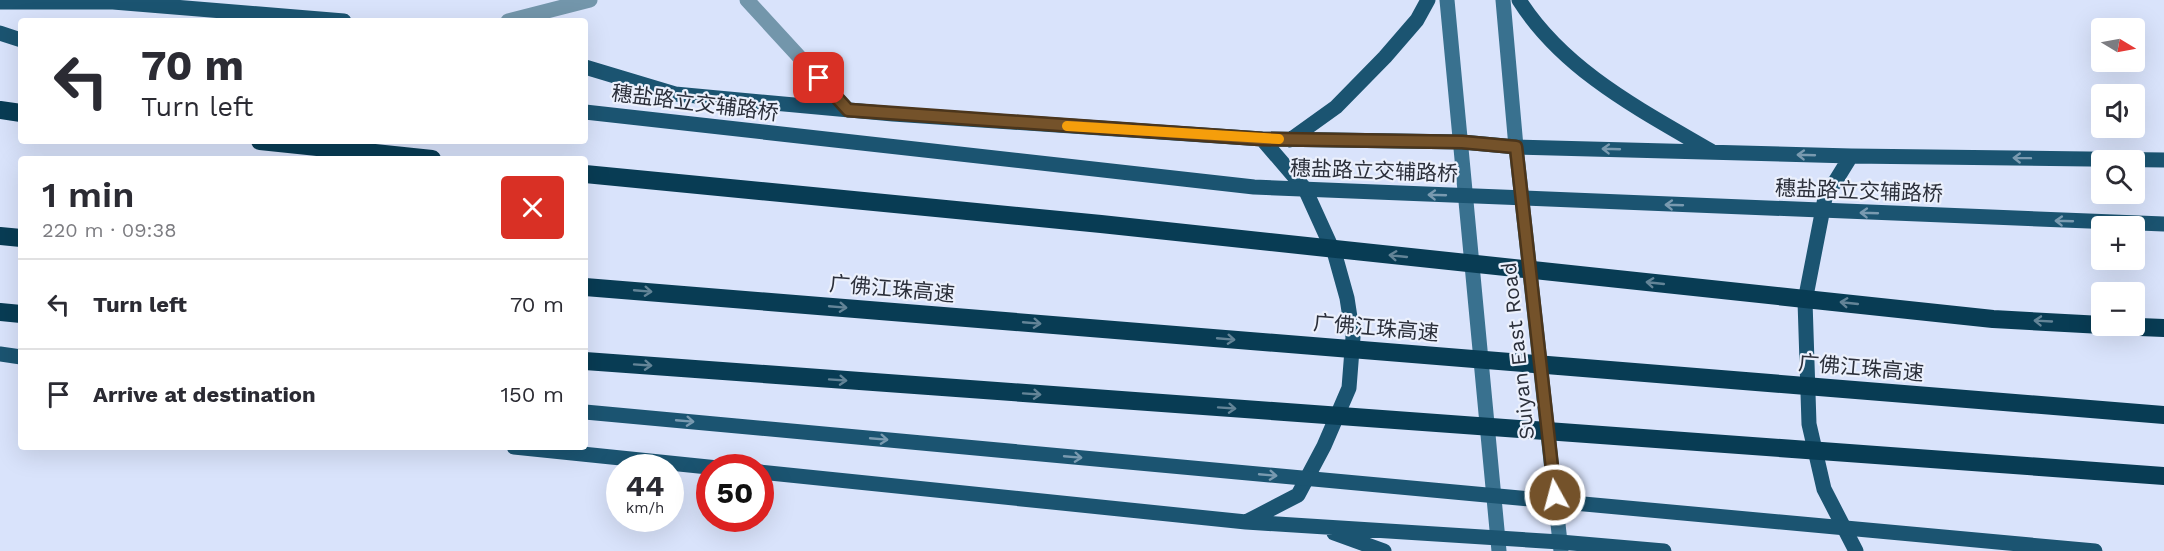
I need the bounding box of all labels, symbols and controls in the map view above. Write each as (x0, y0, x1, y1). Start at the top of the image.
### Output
north arrow (2091, 18, 2145, 72)
map controls (2091, 18, 2145, 336)
text: 70 m (141, 41, 244, 90)
icon: left (42, 42, 120, 120)
pin (793, 52, 844, 103)
icon: arrive (802, 61, 835, 94)
street label: 穗盐路立交辅路桥 (610, 80, 780, 125)
button: sound (2091, 84, 2145, 138)
text: Turn left (141, 91, 253, 123)
one-way arrow (1601, 144, 1621, 155)
one-way arrow (1796, 149, 1816, 161)
button: search (2091, 150, 2145, 204)
one-way arrow (2012, 152, 2032, 164)
street label: 穗盐路立交辅路桥 (1290, 155, 1458, 186)
text: 1 min (42, 174, 134, 216)
street label: 穗盐路立交辅路桥 (1775, 175, 1943, 206)
button: close (501, 176, 564, 239)
one-way arrow (1428, 189, 1448, 200)
one-way arrow (1664, 199, 1684, 210)
one-way arrow (1859, 207, 1879, 218)
one-way arrow (2054, 215, 2074, 226)
button: + (2091, 216, 2145, 270)
text: 220 m · 09:38 (42, 218, 176, 242)
one-way arrow (1389, 250, 1409, 261)
street label: Suiyan East Road (1496, 261, 1539, 441)
street label: 广佛江珠高速 (828, 271, 956, 306)
one-way arrow (1646, 277, 1665, 288)
button: − (2091, 282, 2145, 336)
one-way arrow (633, 286, 653, 297)
icon: left (42, 288, 75, 321)
text: Turn left (93, 292, 187, 317)
text: 70 m (510, 292, 564, 317)
one-way arrow (1840, 298, 1859, 309)
one-way arrow (827, 302, 847, 313)
street label: 广佛江珠高速 (1312, 310, 1440, 345)
one-way arrow (2034, 316, 2054, 327)
one-way arrow (1022, 318, 1041, 329)
one-way arrow (1216, 333, 1236, 344)
street label: 广佛江珠高速 (1797, 350, 1925, 385)
one-way arrow (633, 360, 653, 371)
one-way arrow (827, 374, 847, 385)
icon: arrive (42, 378, 75, 411)
text: Arrive at destination (93, 382, 316, 407)
text: 150 m (500, 382, 564, 407)
one-way arrow (1022, 389, 1042, 400)
one-way arrow (1216, 403, 1236, 414)
one-way arrow (675, 416, 695, 427)
one-way arrow (869, 434, 889, 445)
one-way arrow (1063, 452, 1083, 463)
speed limit sign: 50 (696, 454, 774, 532)
position arrow (1523, 463, 1587, 527)
text: 44 (626, 468, 664, 503)
one-way arrow (1257, 470, 1277, 481)
text: km/h (626, 499, 664, 517)

